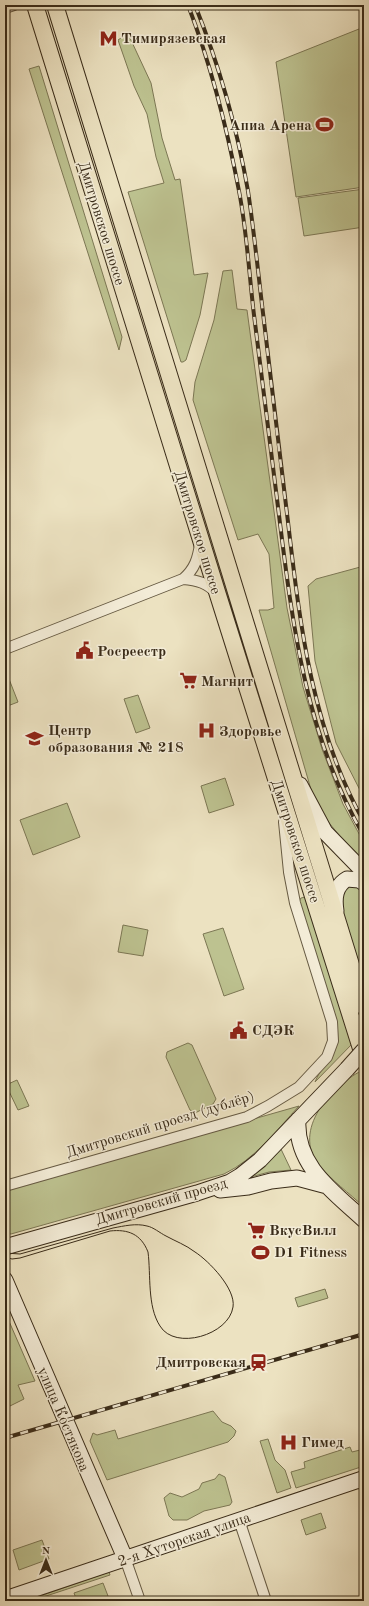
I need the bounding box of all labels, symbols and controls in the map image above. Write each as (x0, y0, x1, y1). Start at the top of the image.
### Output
metro station icon: Тимирязевская (98, 28, 118, 48)
place label: Тимирязевская (121, 32, 226, 47)
sports icon: Апиа Арена (315, 115, 335, 135)
place label: Апиа Арена (229, 119, 312, 134)
street label: Дмитровское шоссе (75, 160, 127, 287)
street label: Дмитровское шоссе (171, 469, 223, 596)
public building icon: Росреестр (74, 641, 94, 661)
place label: Росреестр (97, 645, 166, 660)
supermarket icon: Магнит (178, 671, 198, 691)
place label: Магнит (201, 675, 253, 690)
hospital icon: Здоровье (196, 721, 216, 741)
place label: Центр образования № 218 (48, 724, 184, 756)
place label: Здоровье (219, 725, 281, 740)
school or university icon: Центр образования № 218 (25, 729, 45, 749)
street label: Дмитровское шоссе (268, 778, 322, 905)
public building icon: СДЭК (229, 1020, 249, 1040)
place label: СДЭК (252, 1024, 294, 1039)
street label: Дмитровский проезд (дублёр) (64, 1090, 256, 1161)
street label: Дмитровский проезд (94, 1176, 229, 1228)
supermarket icon: ВкусВилл (246, 1220, 266, 1240)
place label: ВкусВилл (269, 1224, 337, 1239)
sports icon: D1 Fitness (251, 1242, 271, 1262)
place label: D1 Fitness (274, 1246, 347, 1261)
station icon: Дмитровская (249, 1352, 269, 1372)
place label: Дмитровская (156, 1356, 246, 1371)
street label: улица Костякова (34, 1365, 92, 1475)
hospital icon: Гимед (278, 1432, 298, 1452)
place label: Гимед (301, 1436, 344, 1451)
street label: 2-я Хуторская улица (116, 1510, 253, 1570)
north arrow (26, 1540, 66, 1580)
text: N (42, 1546, 51, 1557)

